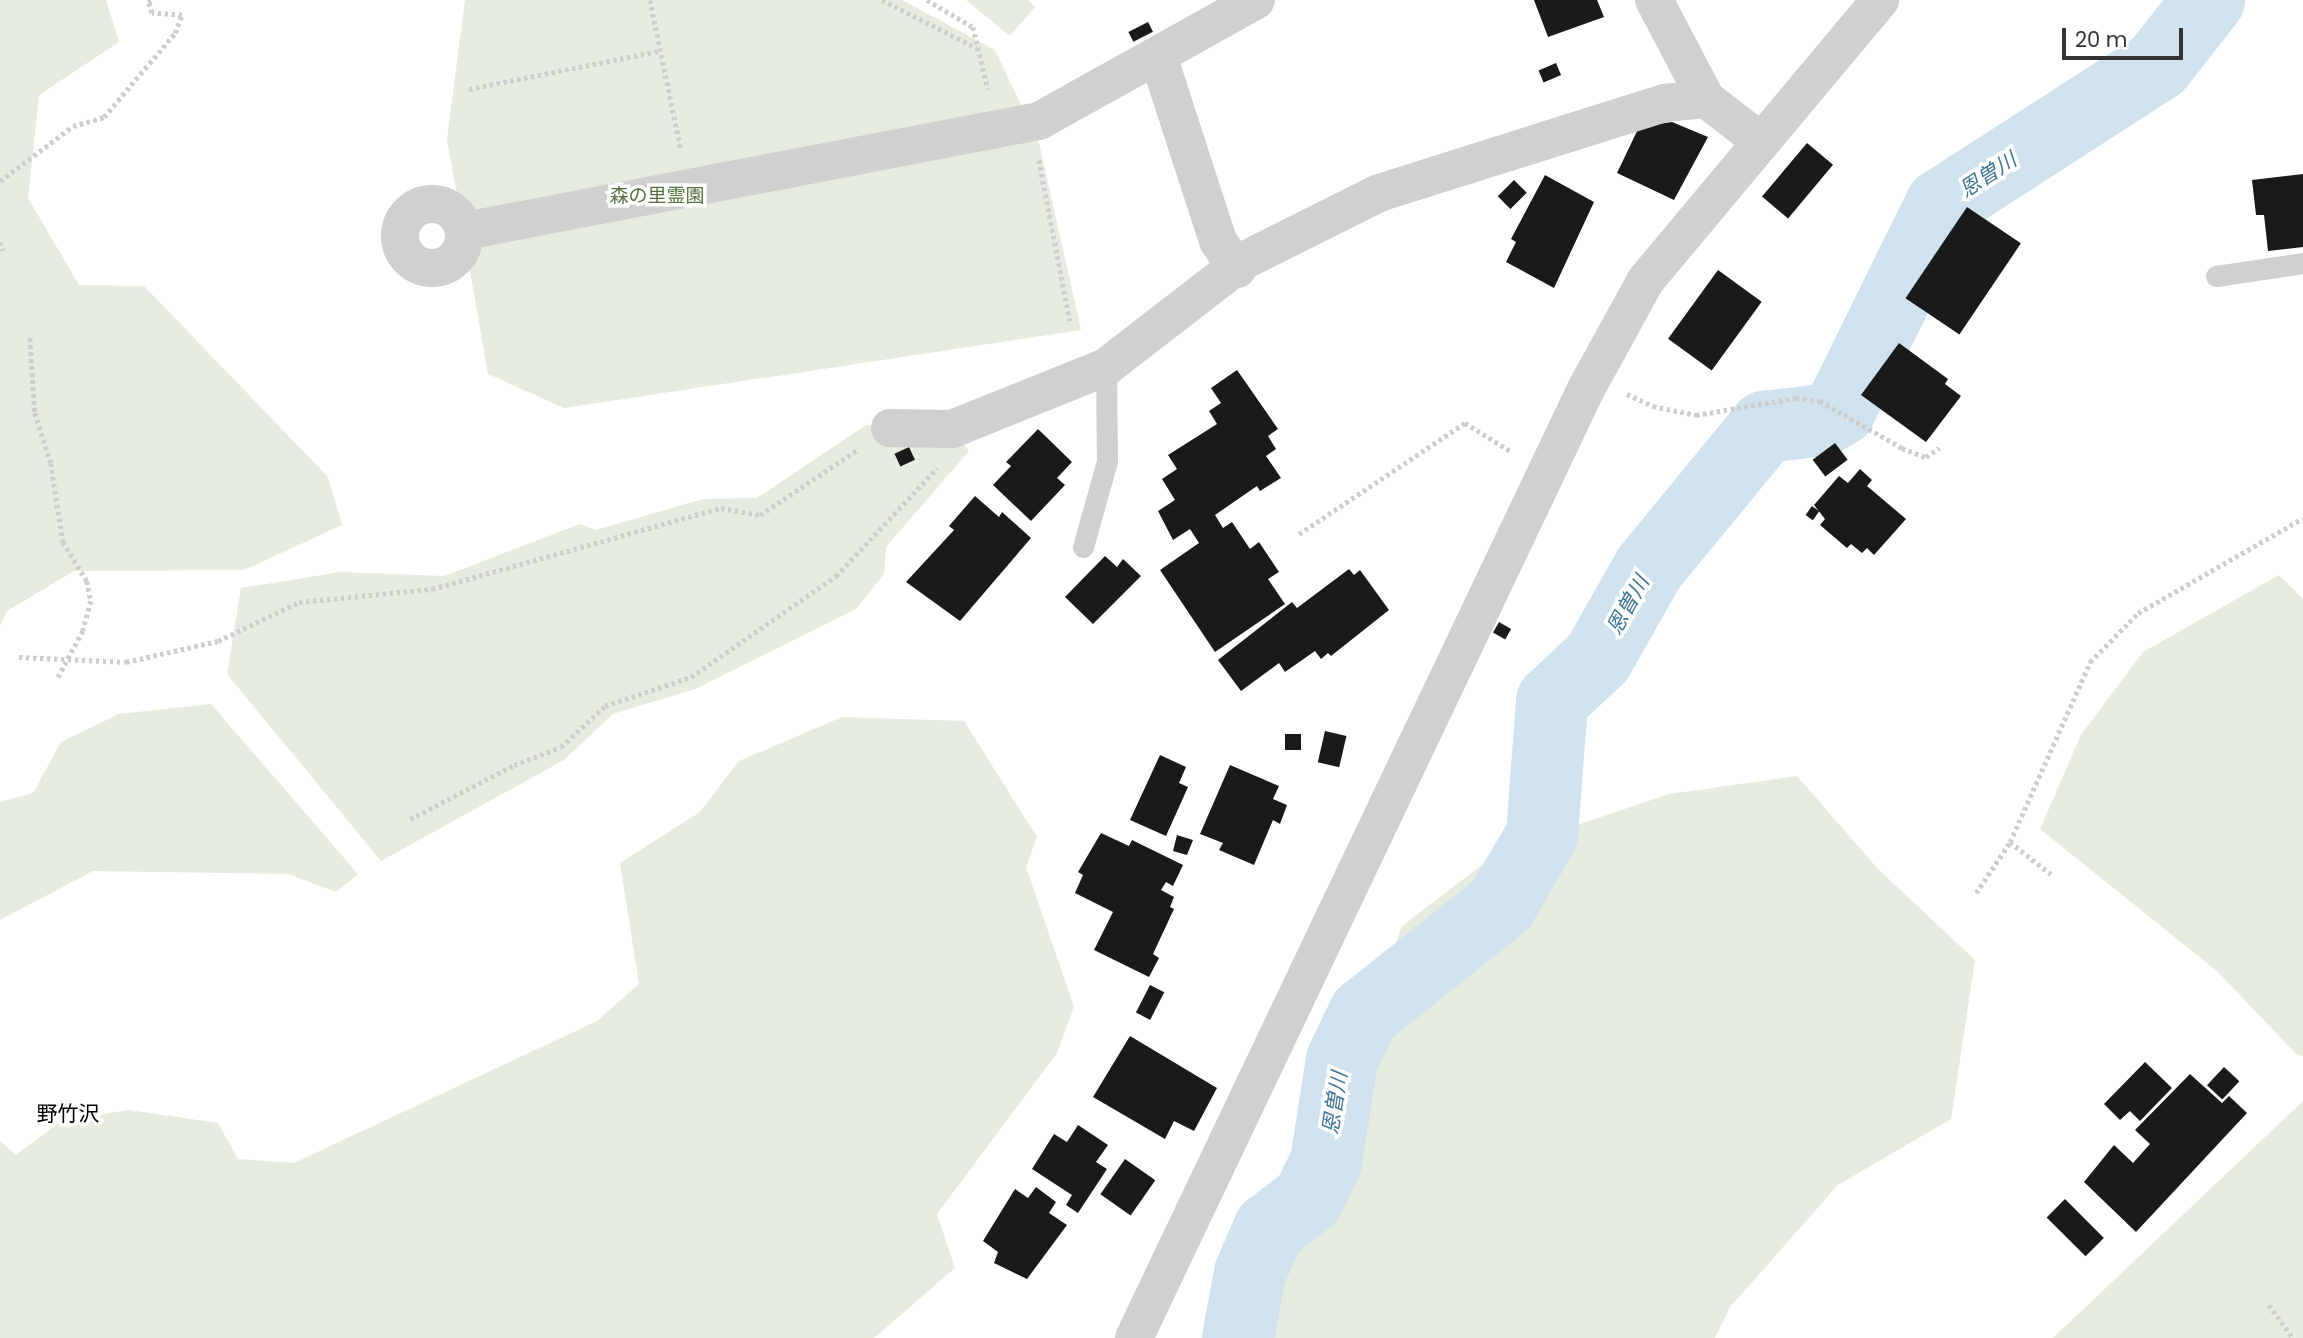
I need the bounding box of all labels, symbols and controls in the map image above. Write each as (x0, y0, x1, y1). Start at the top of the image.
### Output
scale bar (2065, 14, 2186, 58)
text: 20 m (2075, 25, 2128, 54)
water label: 恩曽川 (1955, 147, 2021, 203)
park label: 森の里霊園 (610, 185, 704, 207)
water label: 恩曽川 (1602, 571, 1654, 639)
water label: 恩曽川 (1318, 1070, 1352, 1136)
district label: 野竹沢 (37, 1101, 99, 1127)

